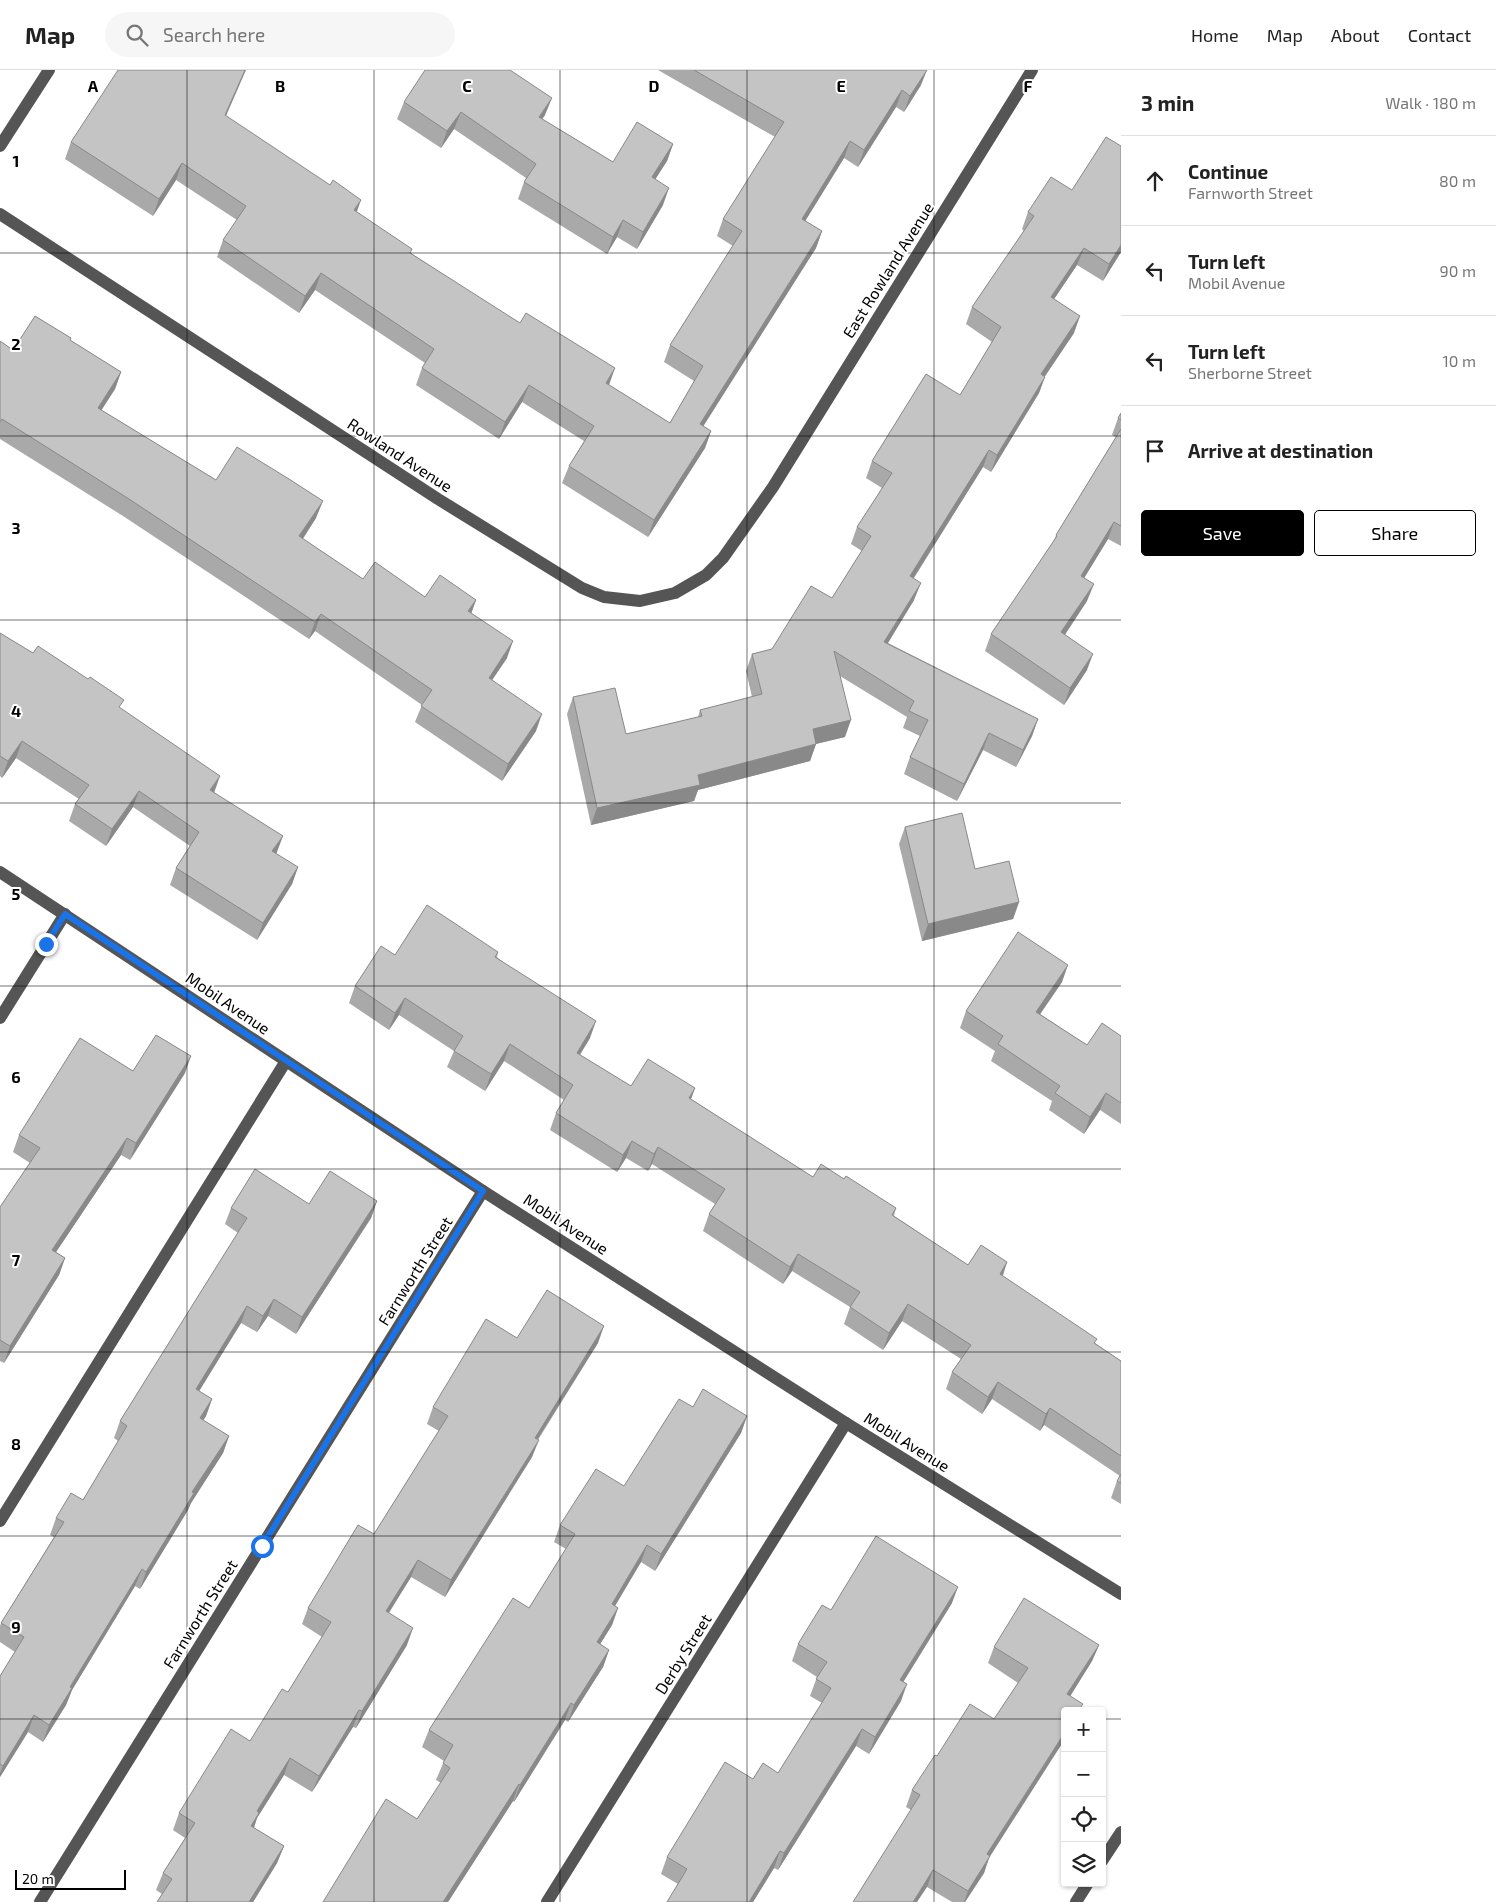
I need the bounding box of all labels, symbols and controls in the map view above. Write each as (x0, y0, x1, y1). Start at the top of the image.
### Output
search box (105, 12, 455, 57)
text: Map (25, 20, 75, 49)
icon: search (123, 21, 151, 49)
text: Search here (163, 23, 265, 46)
text: Home (1191, 24, 1239, 46)
text: Map (1267, 24, 1303, 46)
text: About (1331, 24, 1380, 46)
text: Contact (1408, 24, 1471, 46)
text: A (88, 76, 99, 95)
text: B (275, 76, 285, 95)
text: C (462, 76, 472, 95)
text: D (649, 76, 660, 95)
text: E (836, 76, 846, 95)
text: F (1024, 76, 1033, 95)
text: 3 min (1141, 90, 1194, 115)
text: Walk · 180 m (1385, 93, 1476, 112)
text: 1 (13, 151, 19, 170)
text: Continue (1188, 160, 1268, 183)
icon: ahead (1141, 167, 1169, 195)
text: 80 m (1439, 171, 1476, 190)
text: Farnworth Street (1188, 183, 1313, 202)
street label: East Rowland Avenue (838, 198, 937, 341)
text: Turn left (1188, 250, 1265, 273)
icon: left (1141, 257, 1169, 285)
text: 90 m (1440, 261, 1476, 280)
text: Mobil Avenue (1188, 273, 1285, 292)
text: 2 (11, 334, 21, 353)
text: Turn left (1188, 340, 1265, 363)
icon: left (1141, 347, 1169, 375)
text: 10 m (1442, 351, 1476, 370)
text: Sherborne Street (1188, 363, 1312, 382)
street label: Rowland Avenue (344, 414, 456, 495)
icon: arrive (1141, 437, 1169, 465)
text: Arrive at destination (1188, 439, 1373, 462)
button: Save (1141, 510, 1304, 556)
button: Share (1314, 510, 1476, 556)
text: 3 (11, 518, 21, 537)
text: 4 (11, 701, 21, 720)
text: 5 (12, 884, 21, 903)
route end (35, 933, 58, 956)
street label: Mobil Avenue (183, 967, 274, 1038)
text: 6 (11, 1067, 21, 1086)
street label: Mobil Avenue (520, 1189, 612, 1258)
street label: Farnworth Street (373, 1213, 456, 1329)
text: 7 (12, 1250, 21, 1269)
street label: Mobil Avenue (861, 1408, 954, 1475)
text: 8 (11, 1434, 21, 1453)
route start (251, 1535, 274, 1558)
street label: Farnworth Street (158, 1556, 241, 1672)
street label: Derby Street (650, 1610, 715, 1697)
text: 9 (11, 1617, 21, 1636)
map controls (1061, 1707, 1106, 1887)
button: + (1061, 1707, 1106, 1752)
button: − (1061, 1752, 1106, 1797)
button: locate (1061, 1797, 1106, 1842)
button: layers (1061, 1842, 1106, 1887)
scale bar (15, 1867, 126, 1890)
text: 20 m (22, 1870, 54, 1887)

